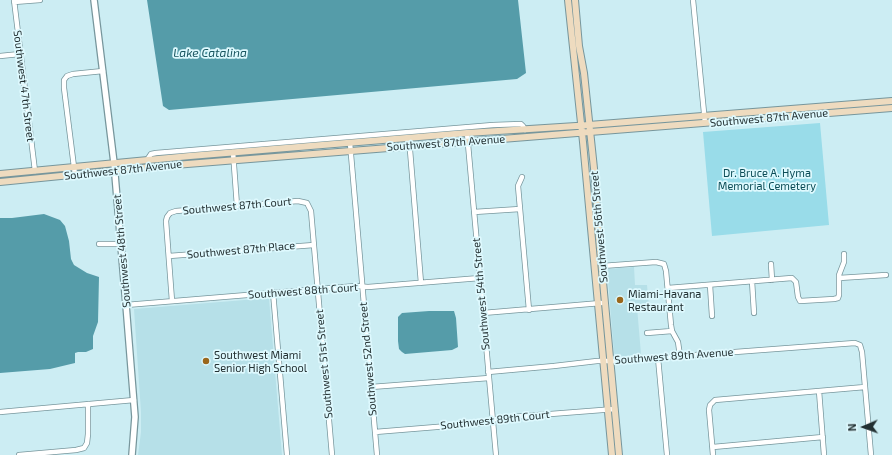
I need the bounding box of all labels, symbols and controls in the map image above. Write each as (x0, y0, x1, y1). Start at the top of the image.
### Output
street label: Southwest 47th Street (11, 29, 37, 143)
water label: Lake Catalina (173, 46, 247, 60)
street label: Southwest 87th Avenue (709, 106, 829, 130)
street label: Southwest 87th Avenue (386, 132, 506, 154)
street label: Southwest 87th Avenue (63, 157, 183, 183)
park label: Dr. Bruce A. Hyma Memorial Cemetery (718, 166, 816, 192)
street label: Southwest 56th Street (588, 171, 610, 283)
street label: Southwest 48th Street (110, 194, 134, 308)
street label: Southwest 87th Court (182, 195, 292, 217)
street label: Southwest 54th Street (470, 237, 492, 351)
street label: Southwest 87th Place (186, 239, 296, 261)
street label: Southwest 88th Court (248, 281, 358, 301)
place label: Miami-Havana Restaurant (628, 287, 701, 313)
marker: Miami-Havana Restaurant (615, 295, 625, 305)
street label: Southwest 52nd Street (356, 302, 380, 416)
street label: Southwest 51st Street (313, 309, 335, 419)
street label: Southwest 89th Avenue (614, 345, 734, 367)
place label: Southwest Miami Senior High School (214, 348, 307, 374)
marker: Southwest Miami Senior High School (201, 356, 211, 366)
north arrow (844, 407, 884, 447)
street label: Southwest 89th Court (440, 408, 550, 432)
text: N (845, 423, 858, 432)

